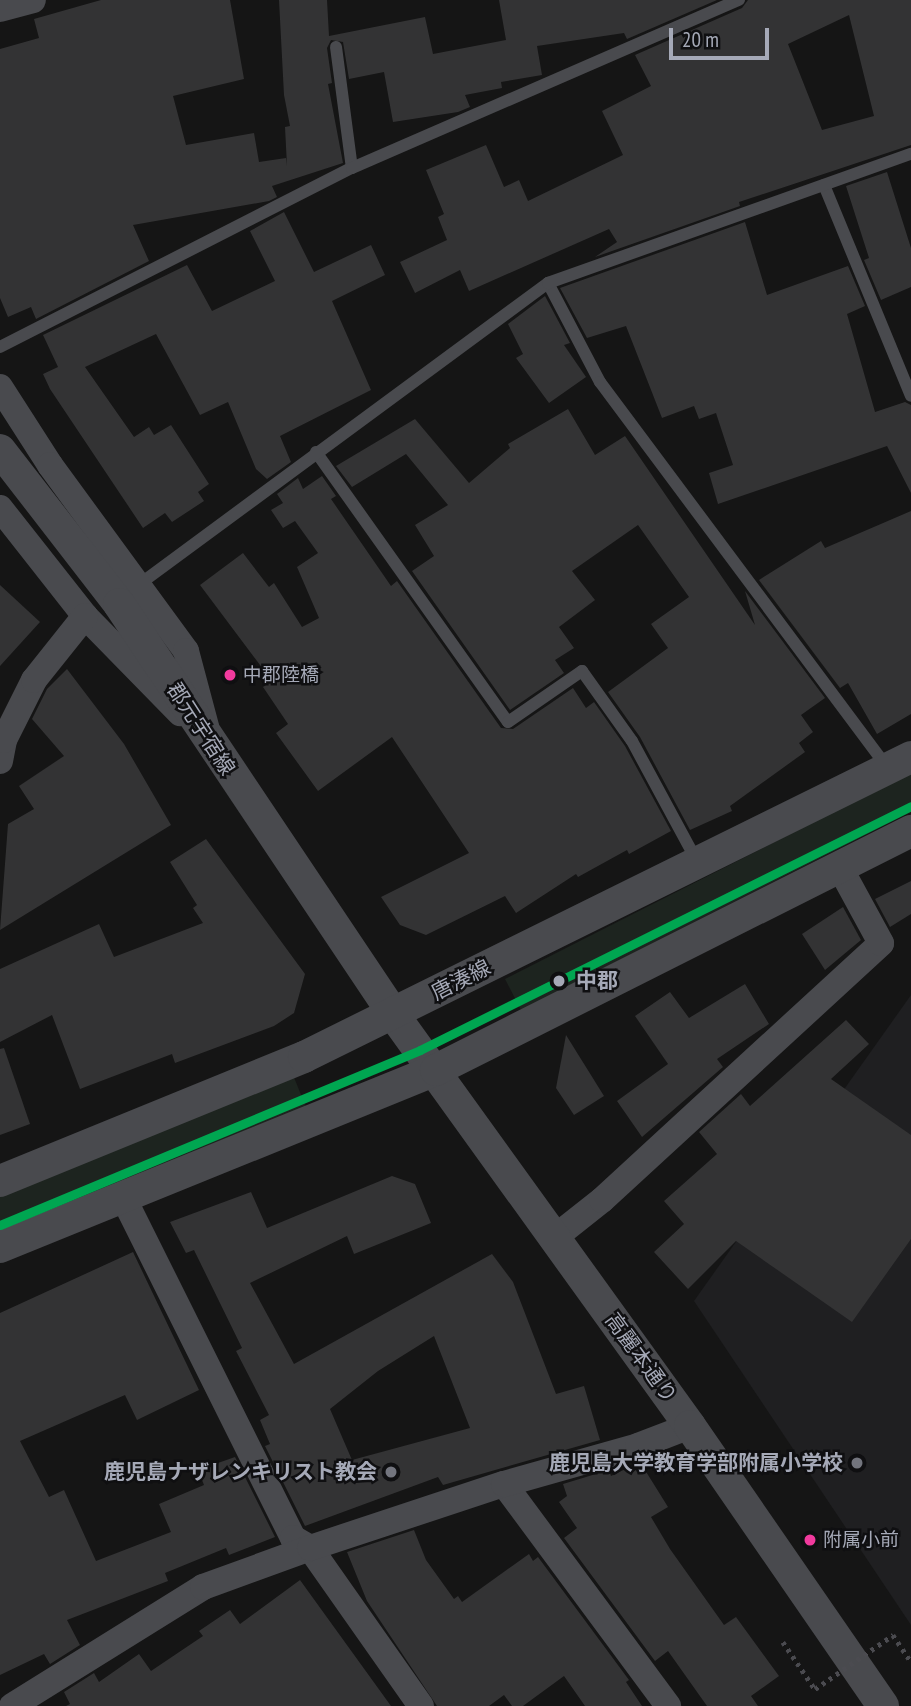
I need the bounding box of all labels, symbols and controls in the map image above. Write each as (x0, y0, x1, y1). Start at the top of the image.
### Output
scale bar (673, 14, 773, 58)
text: 20 m (682, 26, 719, 53)
place label: 中郡陸橋 (243, 664, 319, 686)
marker: 中郡陸橋 (223, 668, 237, 682)
street label: 郡元宇宿線 (162, 678, 240, 780)
street label: 唐湊線 (427, 954, 495, 1006)
place label: 中郡 (576, 968, 618, 994)
marker: 中郡 (548, 970, 570, 992)
street label: 高麗本通り (600, 1308, 682, 1408)
place label: 鹿児島大学教育学部附属小学校 (549, 1450, 843, 1476)
marker: 鹿児島大学教育学部附属小学校 (849, 1455, 865, 1471)
place label: 鹿児島ナザレンキリスト教会 (104, 1459, 377, 1485)
marker: 鹿児島ナザレンキリスト教会 (383, 1464, 399, 1480)
place label: 附属小前 (823, 1529, 899, 1551)
marker: 附属小前 (803, 1533, 817, 1547)

